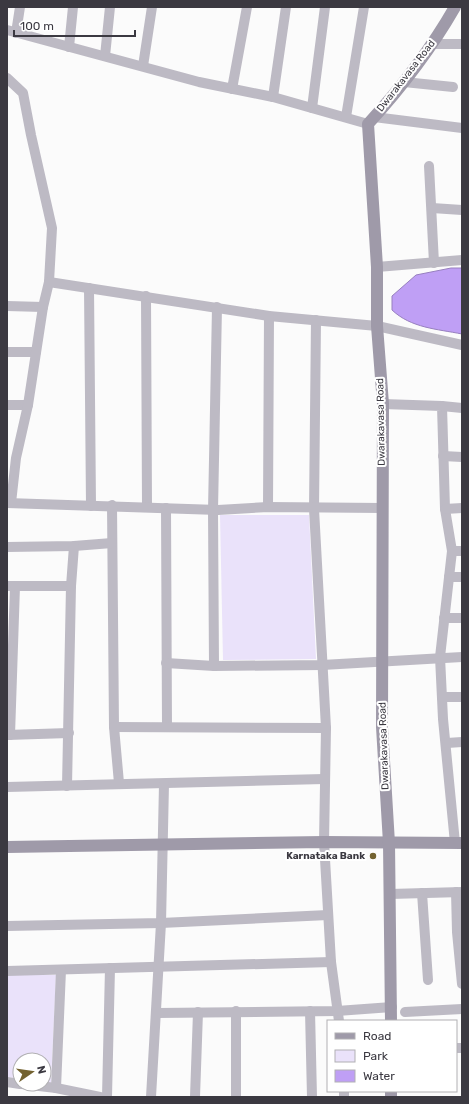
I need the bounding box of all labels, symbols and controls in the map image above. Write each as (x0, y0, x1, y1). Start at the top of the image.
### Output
scale bar (14, 12, 135, 38)
text: 100 m (20, 19, 54, 33)
street label: Dwarakavasa Road (374, 38, 438, 114)
street label: Dwarakavasa Road (374, 378, 388, 466)
street label: Dwarakavasa Road (376, 702, 392, 790)
place label: Karnataka Bank (286, 850, 365, 862)
marker: Karnataka Bank (368, 851, 378, 861)
legend (327, 1020, 457, 1092)
text: Road (363, 1029, 391, 1043)
text: Park (363, 1049, 389, 1063)
north arrow (12, 1052, 52, 1092)
text: N (34, 1065, 48, 1075)
text: Water (363, 1069, 395, 1083)

